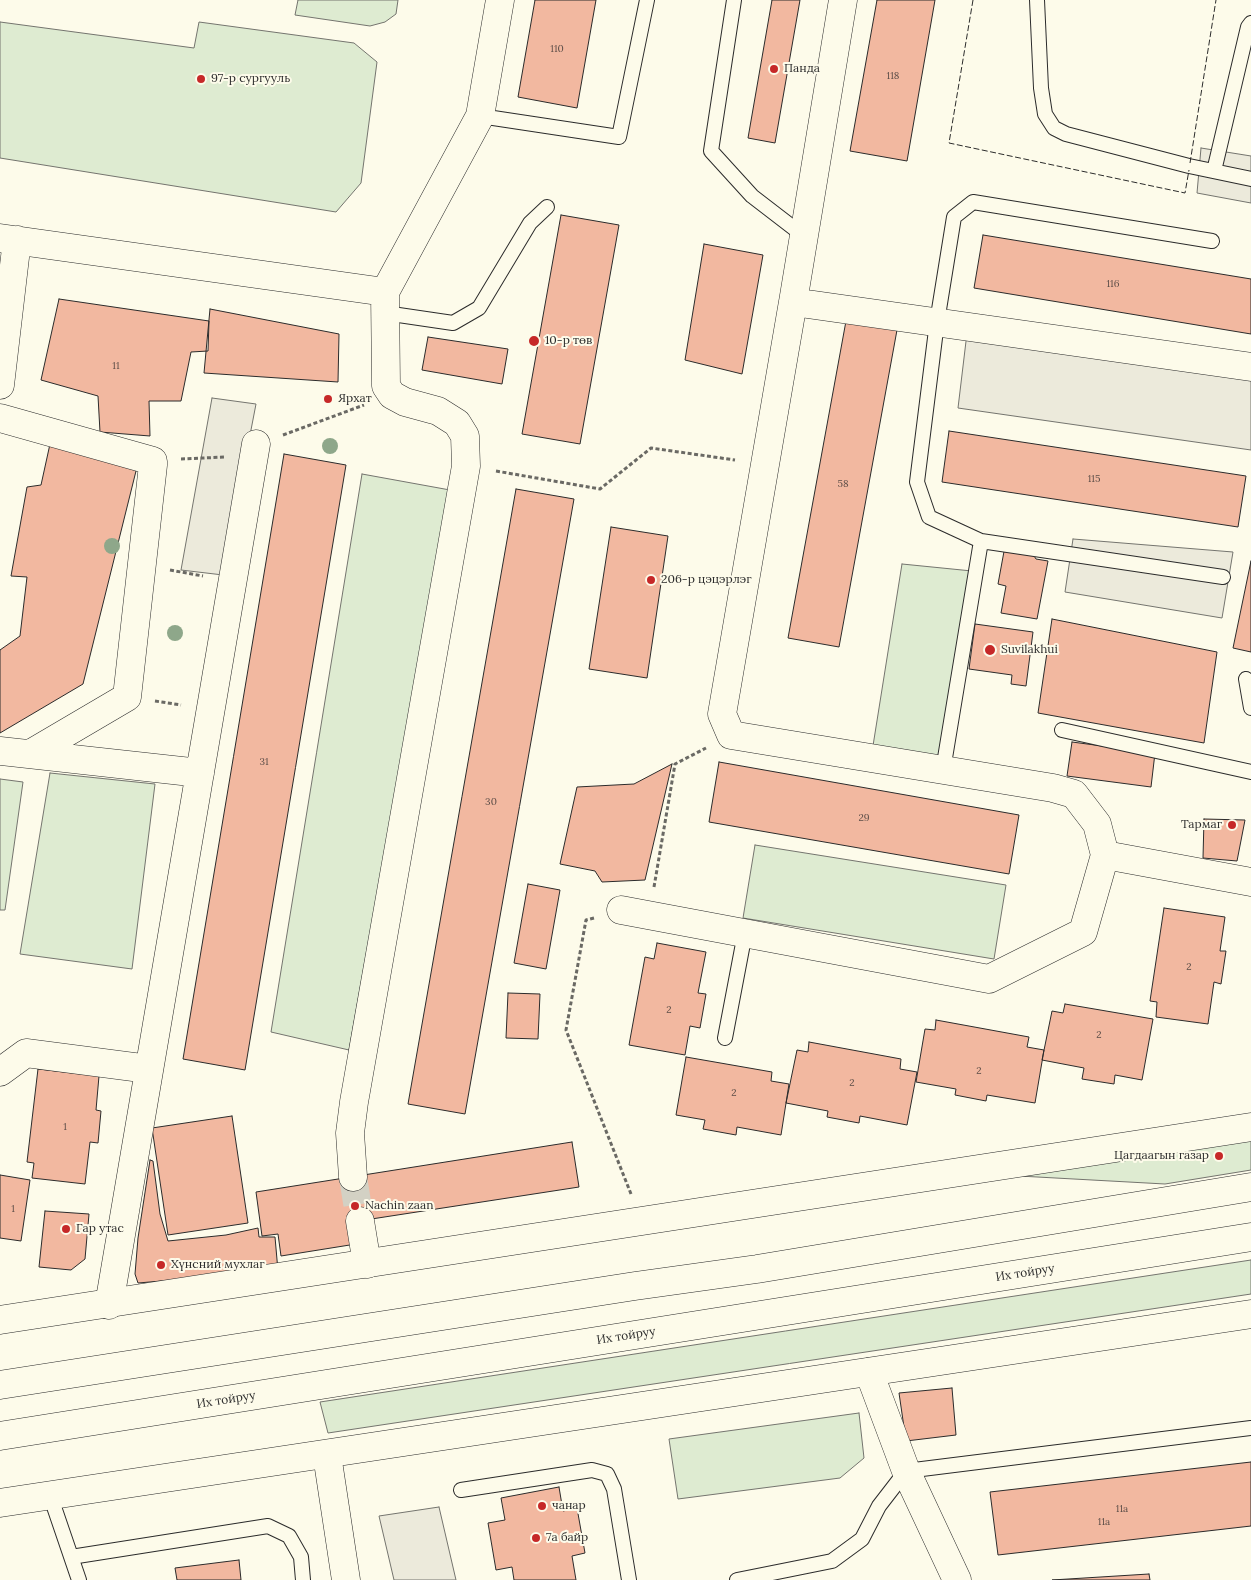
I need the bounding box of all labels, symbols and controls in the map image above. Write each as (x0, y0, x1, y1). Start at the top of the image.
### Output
house number: 110 (550, 43, 564, 55)
place label: Панда (784, 62, 820, 76)
marker: Панда (768, 63, 780, 75)
house number: 118 (887, 70, 899, 82)
place label: 97-р сургууль (211, 72, 290, 86)
marker: 97-р сургууль (195, 73, 207, 85)
house number: 116 (1106, 278, 1120, 290)
marker: 10-р төв (527, 334, 541, 348)
place label: 10-р төв (545, 334, 592, 348)
house number: 11 (112, 360, 120, 372)
place label: Ярхат (338, 392, 372, 406)
marker: Ярхат (322, 393, 334, 405)
house number: 115 (1088, 473, 1100, 485)
house number: 58 (837, 478, 849, 490)
place label: 206-р цэцэрлэг (661, 573, 751, 587)
marker: 206-р цэцэрлэг (645, 574, 657, 586)
marker: Suvilakhui (983, 643, 997, 657)
place label: Suvilakhui (1001, 643, 1058, 657)
house number: 31 (259, 756, 269, 768)
house number: 30 (485, 796, 497, 808)
house number: 29 (858, 812, 870, 824)
place label: Тармаг (1181, 818, 1222, 832)
marker: Тармаг (1226, 819, 1238, 831)
house number: 2 (1186, 961, 1192, 973)
house number: 2 (666, 1004, 672, 1016)
house number: 2 (1096, 1029, 1102, 1041)
house number: 2 (976, 1065, 982, 1077)
house number: 2 (849, 1077, 855, 1089)
house number: 2 (731, 1087, 737, 1099)
house number: 1 (63, 1121, 67, 1133)
place label: Цагдаагын газар (1114, 1149, 1209, 1163)
marker: Цагдаагын газар (1213, 1150, 1225, 1162)
place label: Nachin zaan (365, 1199, 433, 1213)
marker: Nachin zaan (349, 1200, 361, 1212)
house number: 1 (11, 1203, 15, 1215)
place label: Гар утас (76, 1222, 124, 1236)
marker: Гар утас (60, 1223, 72, 1235)
place label: Хүнсний мухлаг (171, 1258, 264, 1272)
marker: Хүнсний мухлаг (155, 1259, 167, 1271)
street label: Их тойруу (995, 1261, 1055, 1285)
street label: Их тойруу (596, 1324, 656, 1348)
street label: Их тойруу (196, 1388, 256, 1412)
place label: чанар (552, 1499, 586, 1513)
marker: чанар (536, 1500, 548, 1512)
house number: 11а (1116, 1503, 1128, 1515)
house number: 11а (1098, 1516, 1110, 1528)
place label: 7а байр (546, 1531, 588, 1545)
marker: 7а байр (530, 1532, 542, 1544)

